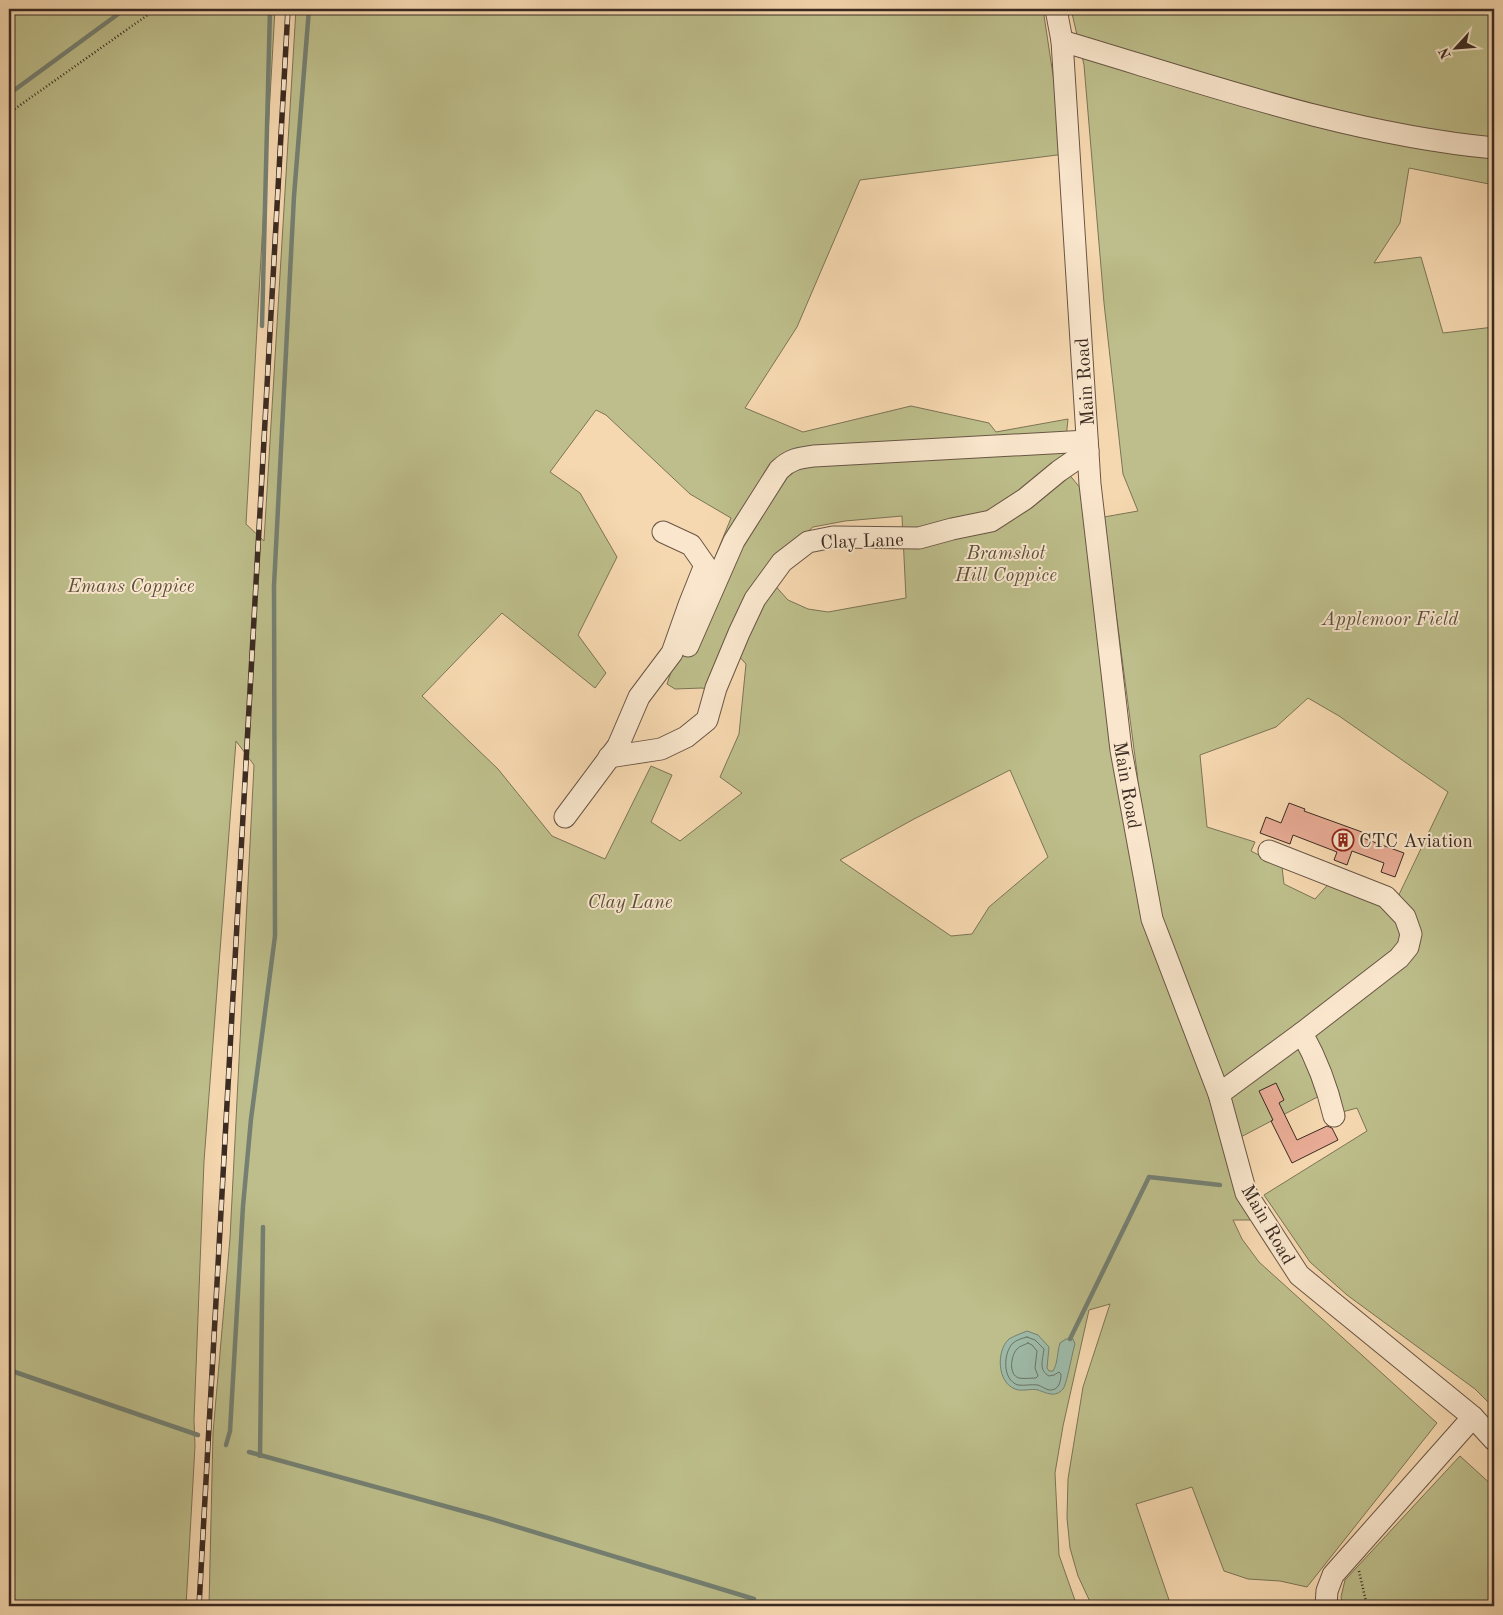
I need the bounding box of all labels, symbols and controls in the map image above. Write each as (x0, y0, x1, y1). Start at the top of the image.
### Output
north arrow (1430, 22, 1480, 72)
text: N (1436, 45, 1454, 61)
street label: Main Road (1074, 337, 1099, 427)
street label: Clay Lane (820, 532, 904, 553)
park label: Bramshot Hill Coppice (954, 545, 1057, 586)
park label: Emans Coppice (66, 578, 195, 597)
park label: Applemoor Field (1321, 611, 1459, 630)
street label: Main Road (1109, 740, 1143, 831)
building icon: CTC Aviation (1331, 828, 1355, 852)
place label: CTC Aviation (1359, 833, 1473, 852)
park label: Clay Lane (587, 894, 673, 913)
street label: Main Road (1237, 1182, 1297, 1268)

